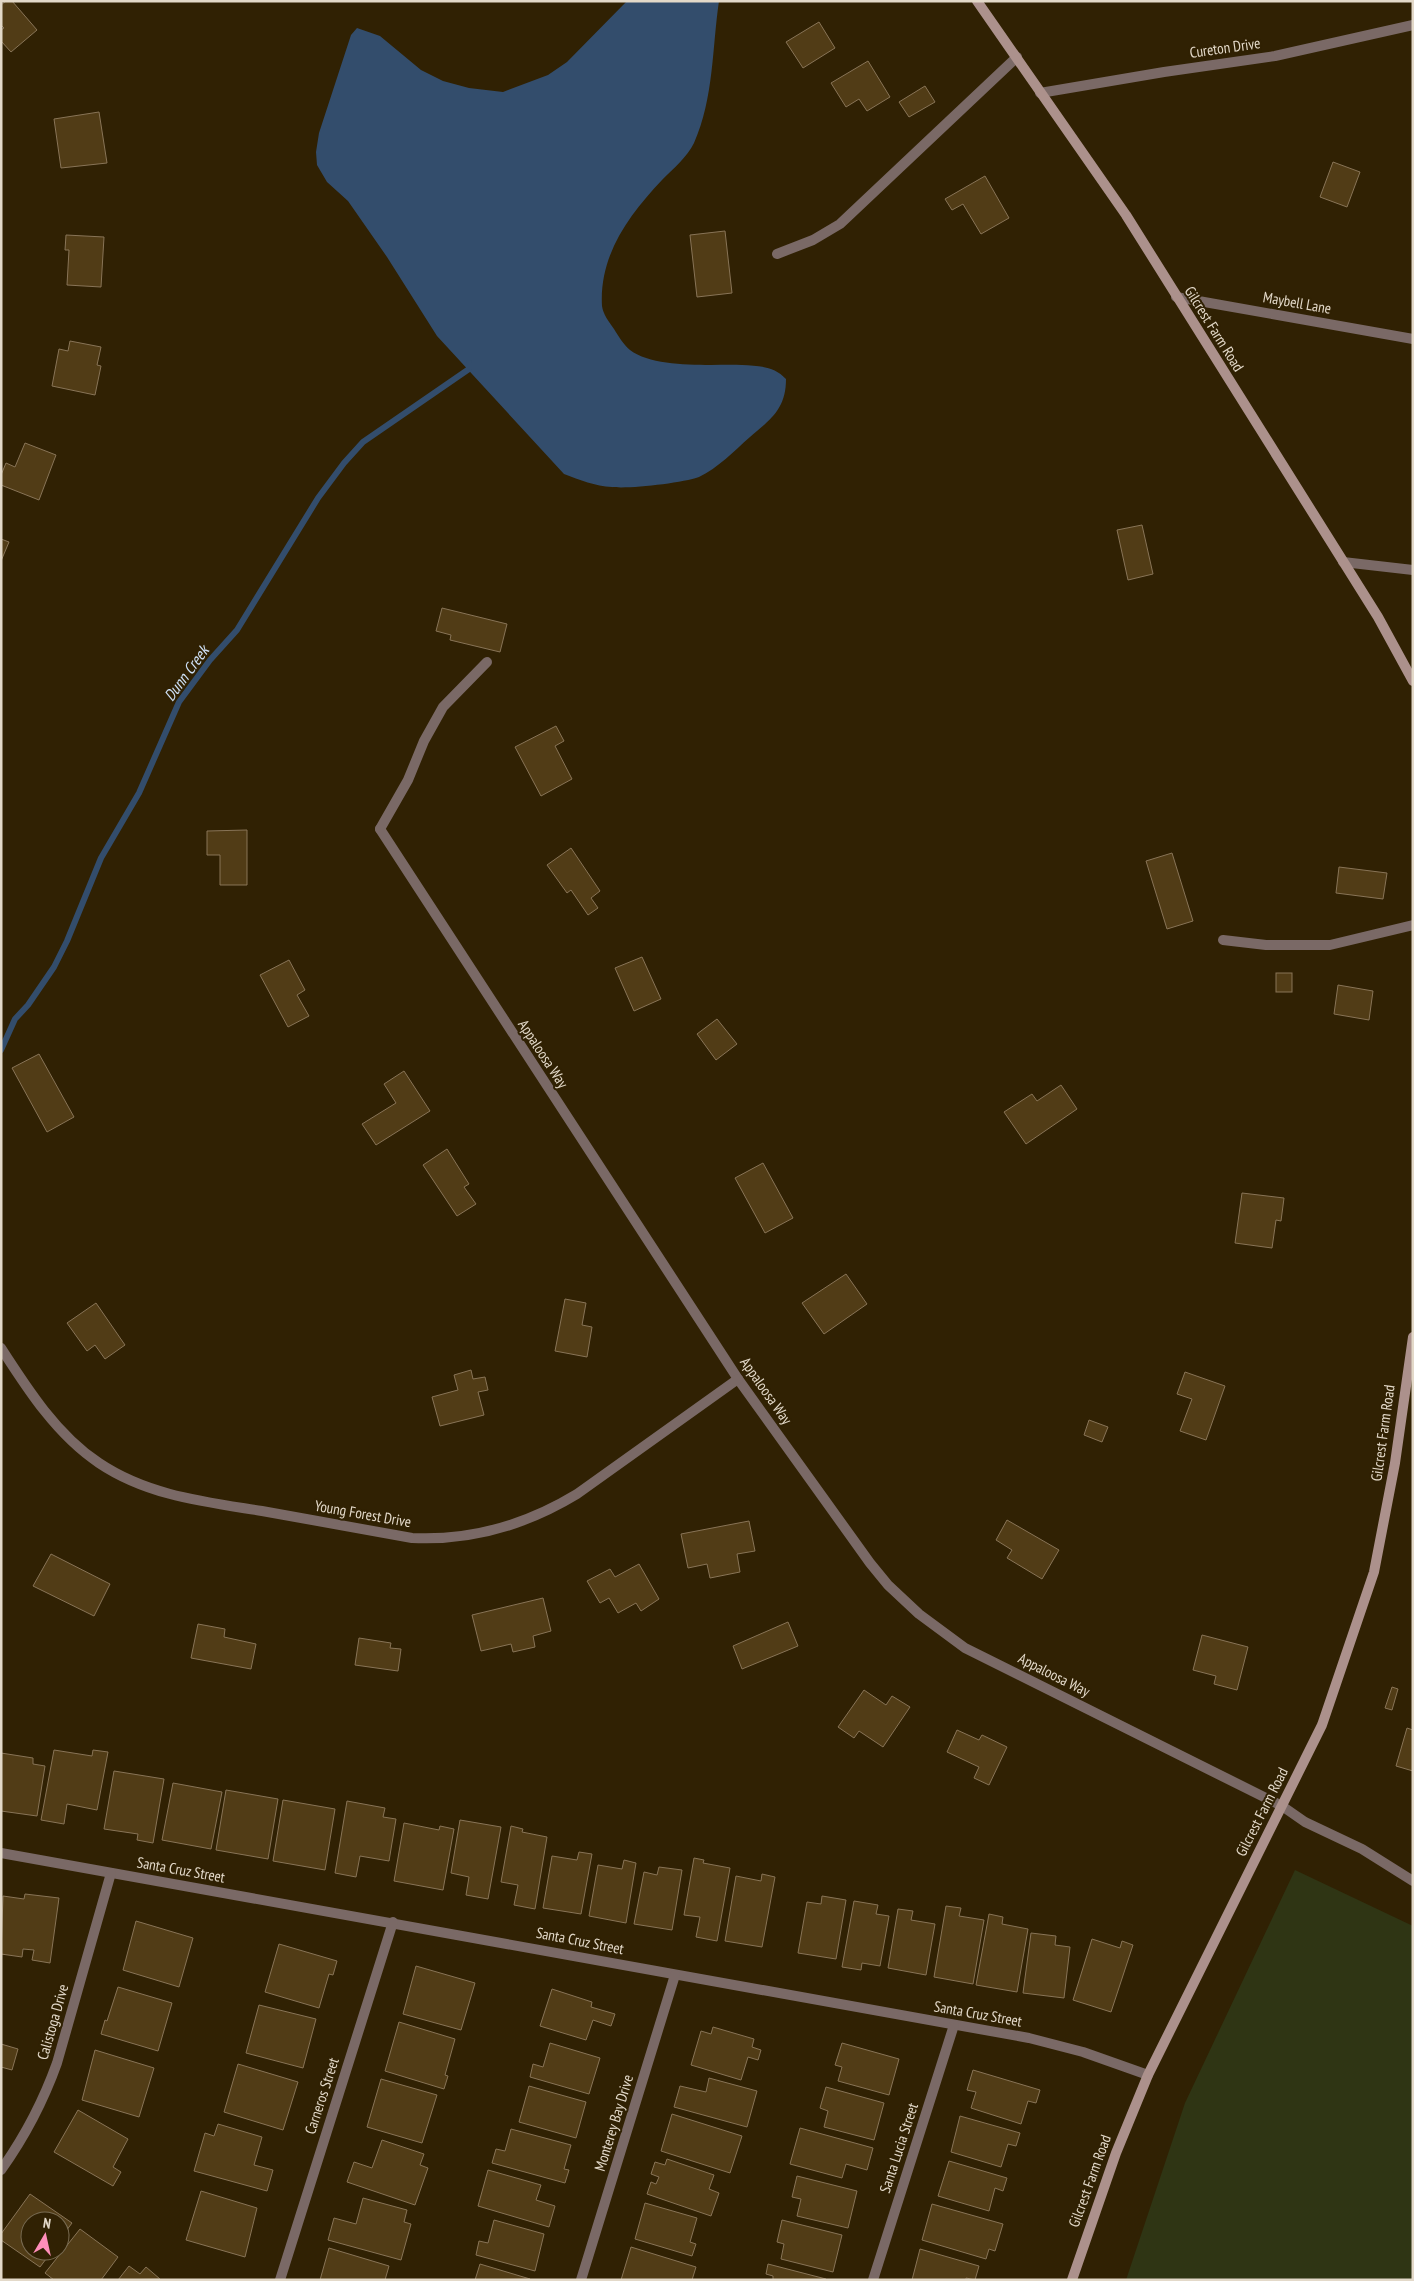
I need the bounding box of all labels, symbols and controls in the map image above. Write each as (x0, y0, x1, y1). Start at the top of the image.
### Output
street label: Cureton Drive (1188, 33, 1261, 62)
street label: Gilcrest Farm Road (1181, 283, 1248, 375)
street label: Maybell Lane (1262, 287, 1333, 318)
water label: Dunn Creek (159, 640, 214, 705)
street label: Appaloosa Way (514, 1016, 573, 1092)
street label: Appaloosa Way (736, 1353, 797, 1428)
street label: Gilcrest Farm Road (1366, 1384, 1399, 1482)
street label: Young Forest Drive (313, 1496, 413, 1531)
street label: Appaloosa Way (1015, 1648, 1094, 1701)
street label: Gilcrest Farm Road (1231, 1764, 1292, 1859)
street label: Santa Cruz Street (136, 1852, 227, 1887)
street label: Santa Cruz Street (535, 1923, 626, 1958)
street label: Calistoga Drive (33, 1982, 72, 2062)
street label: Santa Cruz Street (933, 1996, 1024, 2031)
street label: Carneros Street (300, 2055, 343, 2137)
street label: Monterey Bay Drive (590, 2072, 637, 2173)
street label: Santa Lucia Street (875, 2100, 922, 2195)
street label: Gilcrest Farm Road (1064, 2132, 1115, 2230)
north arrow (20, 2211, 70, 2261)
text: N (42, 2214, 52, 2233)

